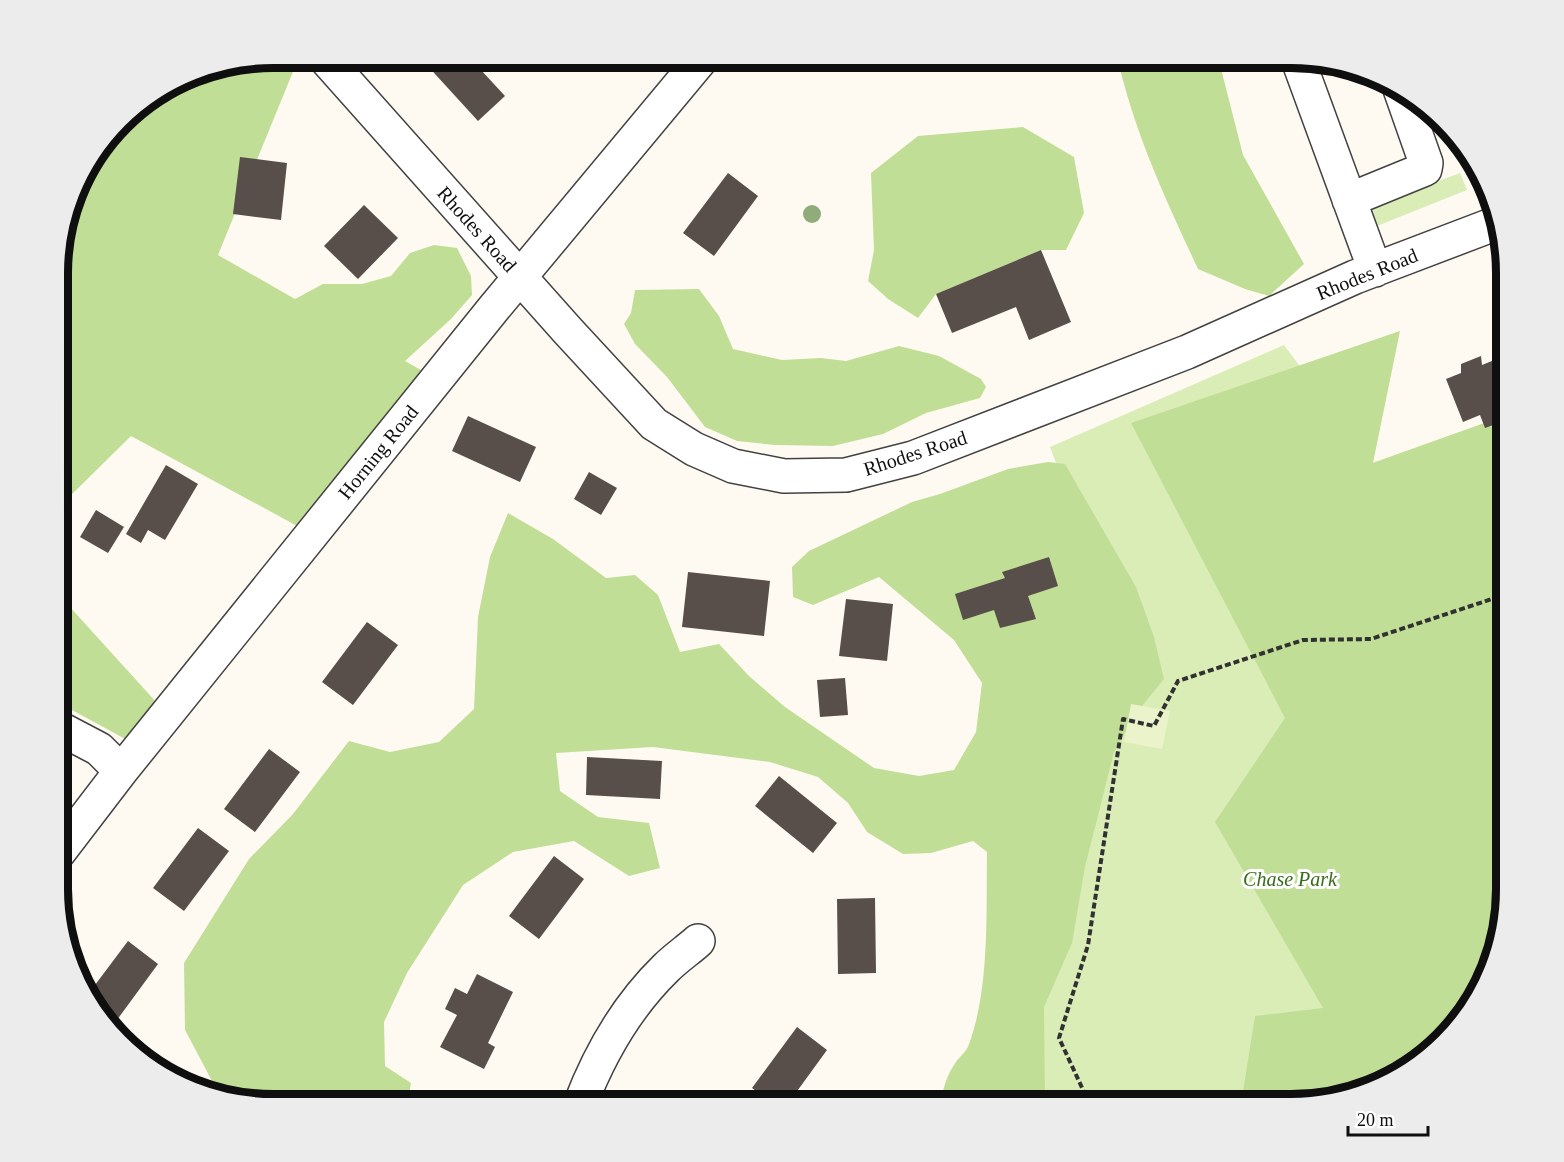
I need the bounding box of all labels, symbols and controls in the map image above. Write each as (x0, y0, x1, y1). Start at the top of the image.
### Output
street label: Rhodes Road (433, 182, 521, 276)
street label: Rhodes Road (1313, 244, 1421, 304)
street label: Horning Road (334, 401, 423, 504)
street label: Rhodes Road (861, 426, 969, 480)
park label: Chase Park (1243, 868, 1338, 890)
scale bar (1348, 1099, 1428, 1137)
text: 20 m (1357, 1110, 1394, 1130)

